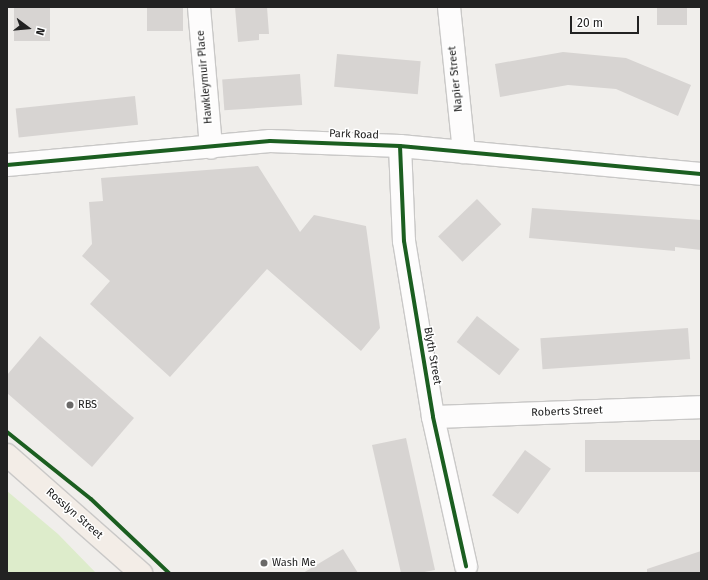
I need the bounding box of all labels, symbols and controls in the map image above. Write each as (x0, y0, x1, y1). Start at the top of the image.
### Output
north arrow (8, 8, 48, 48)
scale bar (572, 8, 641, 34)
text: 20 m (577, 16, 603, 30)
text: N (33, 26, 47, 37)
street label: Hawkleymuir Place (194, 30, 216, 124)
street label: Napier Street (446, 45, 466, 113)
street label: Park Road (329, 128, 379, 142)
street label: Blyth Street (420, 326, 444, 386)
place label: RBS (78, 398, 97, 412)
marker: RBS (65, 400, 75, 410)
street label: Roberts Street (531, 404, 603, 420)
street label: Rosslyn Street (43, 486, 105, 542)
place label: Wash Me (272, 556, 316, 570)
marker: Wash Me (259, 558, 269, 568)

